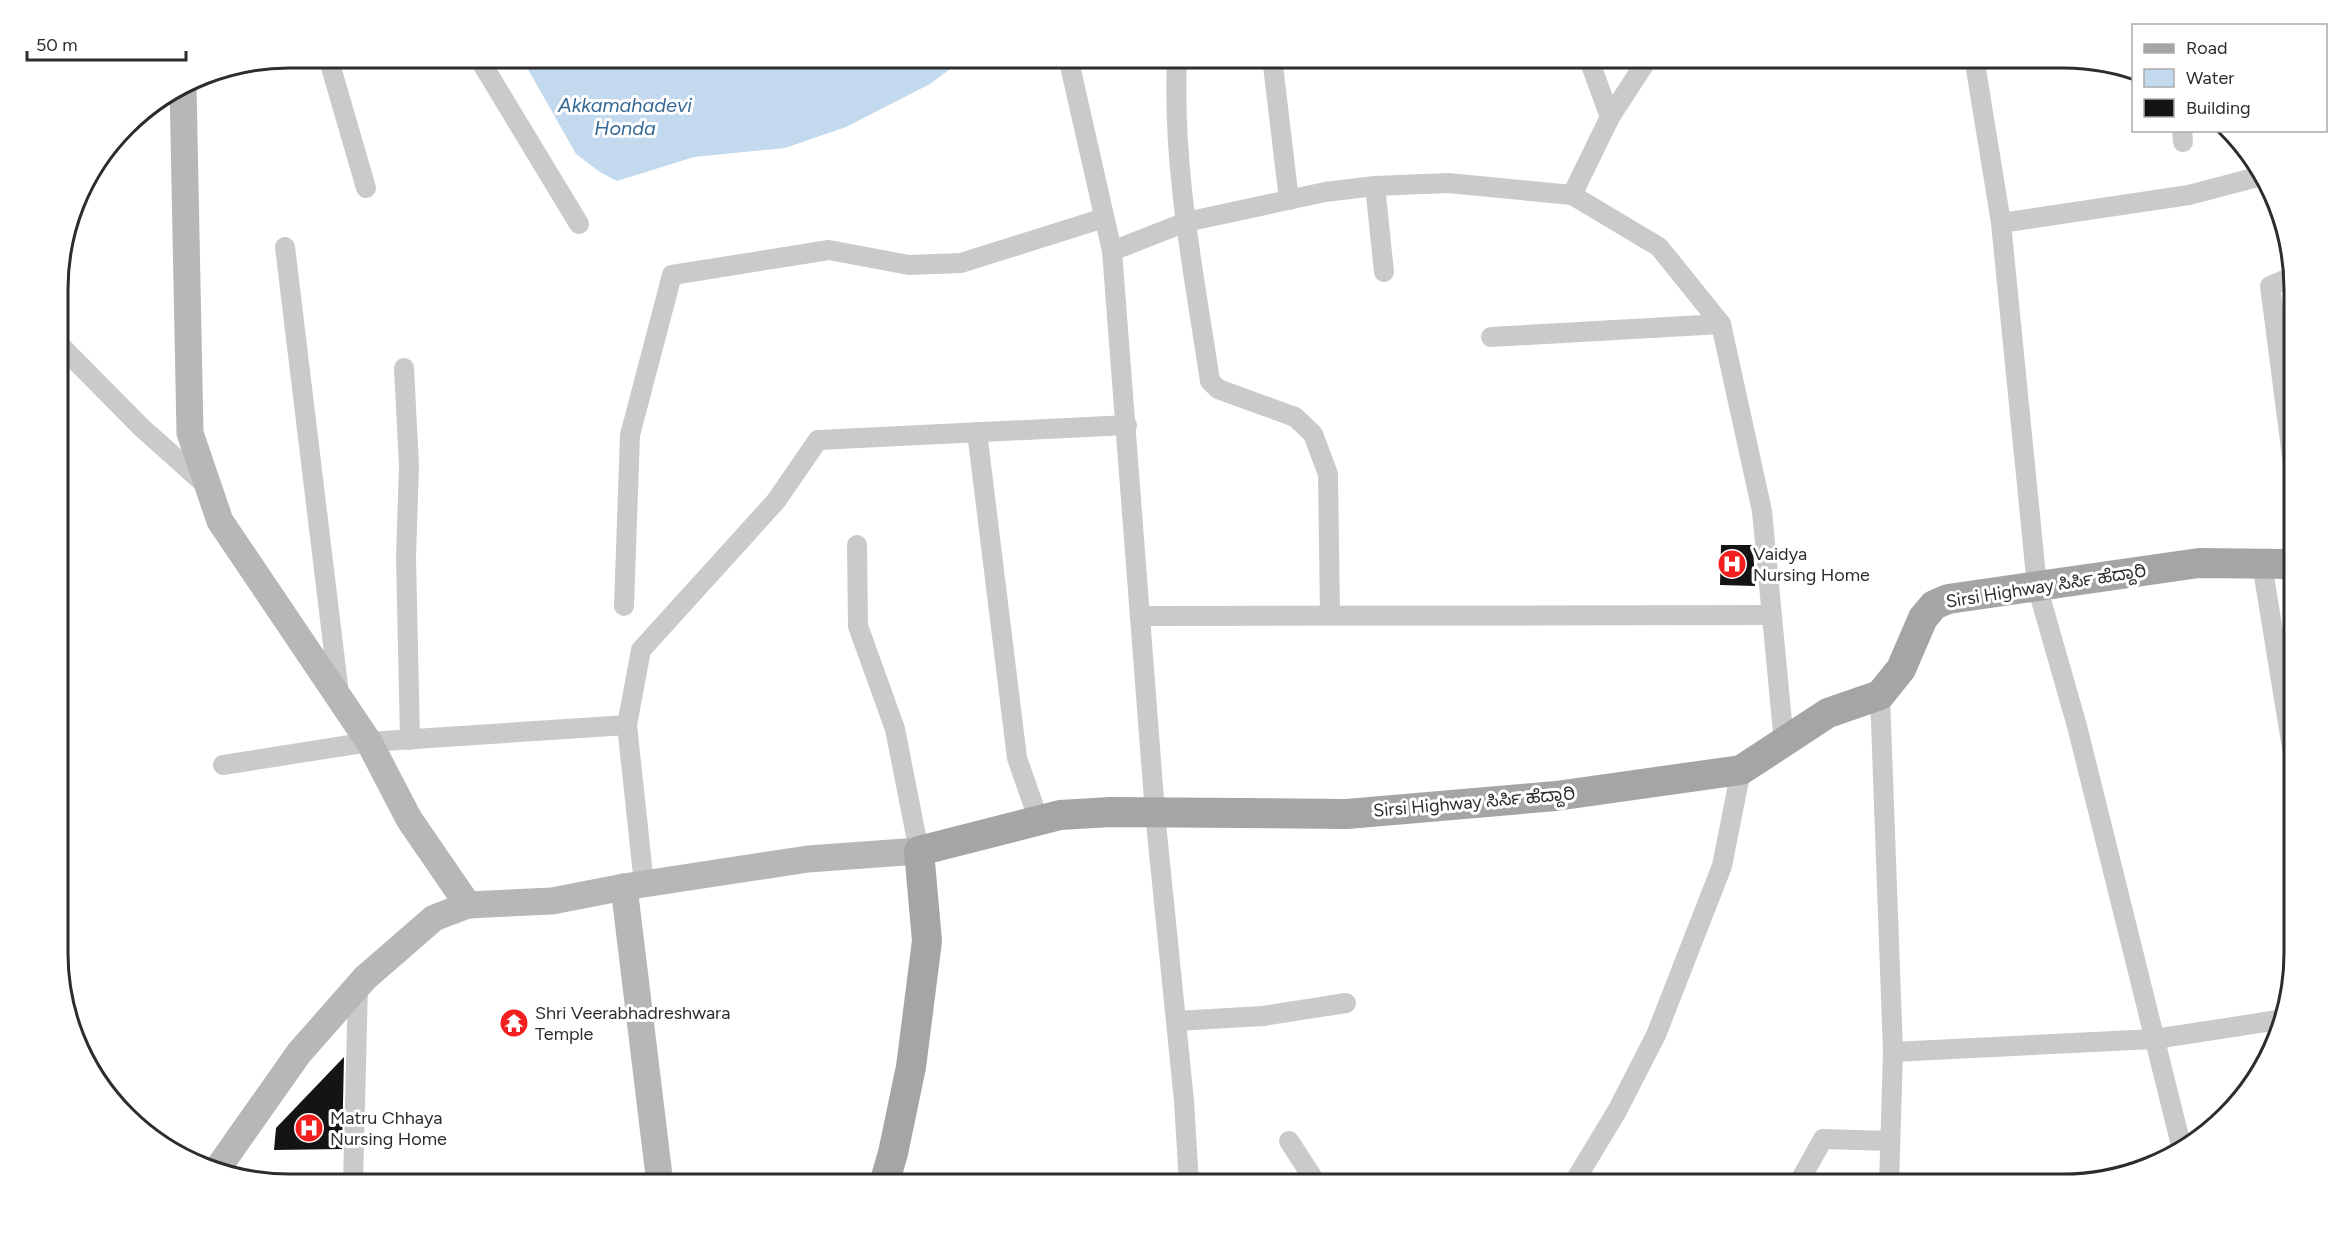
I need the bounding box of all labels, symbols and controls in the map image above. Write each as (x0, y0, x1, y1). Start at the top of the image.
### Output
scale bar (27, 24, 186, 62)
legend (2132, 24, 2327, 132)
text: 50 m (36, 34, 78, 56)
text: Road (2186, 37, 2227, 59)
text: Water (2186, 67, 2234, 89)
water label: Akkamahadevi Honda (557, 93, 692, 140)
text: Building (2186, 97, 2251, 119)
place label: Vaidya Nursing Home (1753, 543, 1870, 586)
hospital icon: Vaidya Nursing Home (1716, 548, 1748, 580)
street label: Sirsi Highway ಸಿರ್ಸಿ ಹೆದ್ದಾರಿ (1944, 559, 2148, 615)
street label: Sirsi Highway ಸಿರ್ಸಿ ಹೆದ್ದಾರಿ (1372, 782, 1576, 824)
place label: Shri Veerabhadreshwara Temple (535, 1002, 730, 1045)
temple icon: Shri Veerabhadreshwara Temple (498, 1007, 530, 1039)
place label: Matru Chhaya Nursing Home (330, 1107, 447, 1150)
hospital icon: Matru Chhaya Nursing Home (293, 1112, 325, 1144)

